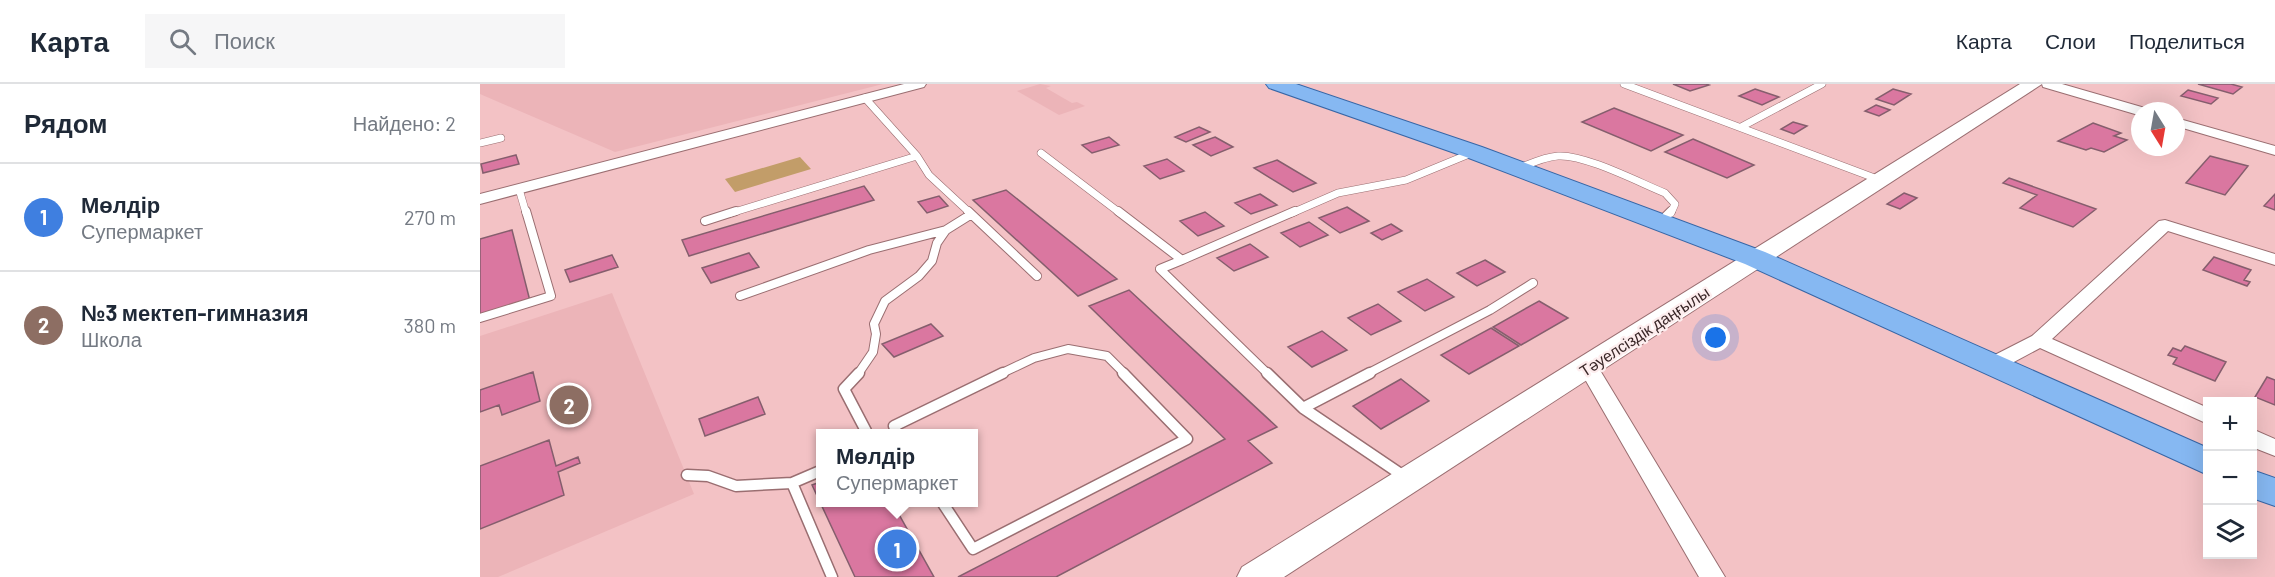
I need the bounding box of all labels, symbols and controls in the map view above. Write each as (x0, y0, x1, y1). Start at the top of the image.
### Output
search box (145, 14, 565, 68)
text: Карта (30, 24, 109, 58)
icon: search (166, 25, 199, 58)
text: Поиск (214, 27, 275, 53)
text: Карта (1956, 28, 2012, 53)
text: Слои (2045, 28, 2096, 53)
text: Поделиться (2129, 28, 2245, 53)
north arrow (2131, 102, 2185, 156)
text: Рядом (24, 107, 107, 138)
text: Найдено: 2 (353, 111, 456, 135)
text: Мөлдір (81, 191, 160, 217)
text: 1 (40, 205, 47, 229)
text: 270 m (404, 205, 456, 229)
text: Супермаркет (81, 219, 203, 243)
street label: Тәуелсіздік даңғылы (1575, 282, 1713, 380)
text: №3 мектеп-гимназия (81, 299, 309, 325)
text: 2 (38, 313, 49, 337)
text: 380 m (403, 313, 456, 337)
your location (1701, 323, 1730, 352)
text: Школа (81, 327, 142, 351)
pin: 2 (550, 382, 589, 428)
map controls (2203, 397, 2257, 559)
button: + (2203, 397, 2257, 451)
popup (816, 429, 978, 507)
text: Мөлдір (836, 442, 915, 468)
button: − (2203, 451, 2257, 505)
text: Супермаркет (836, 470, 958, 494)
button: layers (2203, 505, 2257, 559)
pin: 1 (878, 526, 916, 572)

